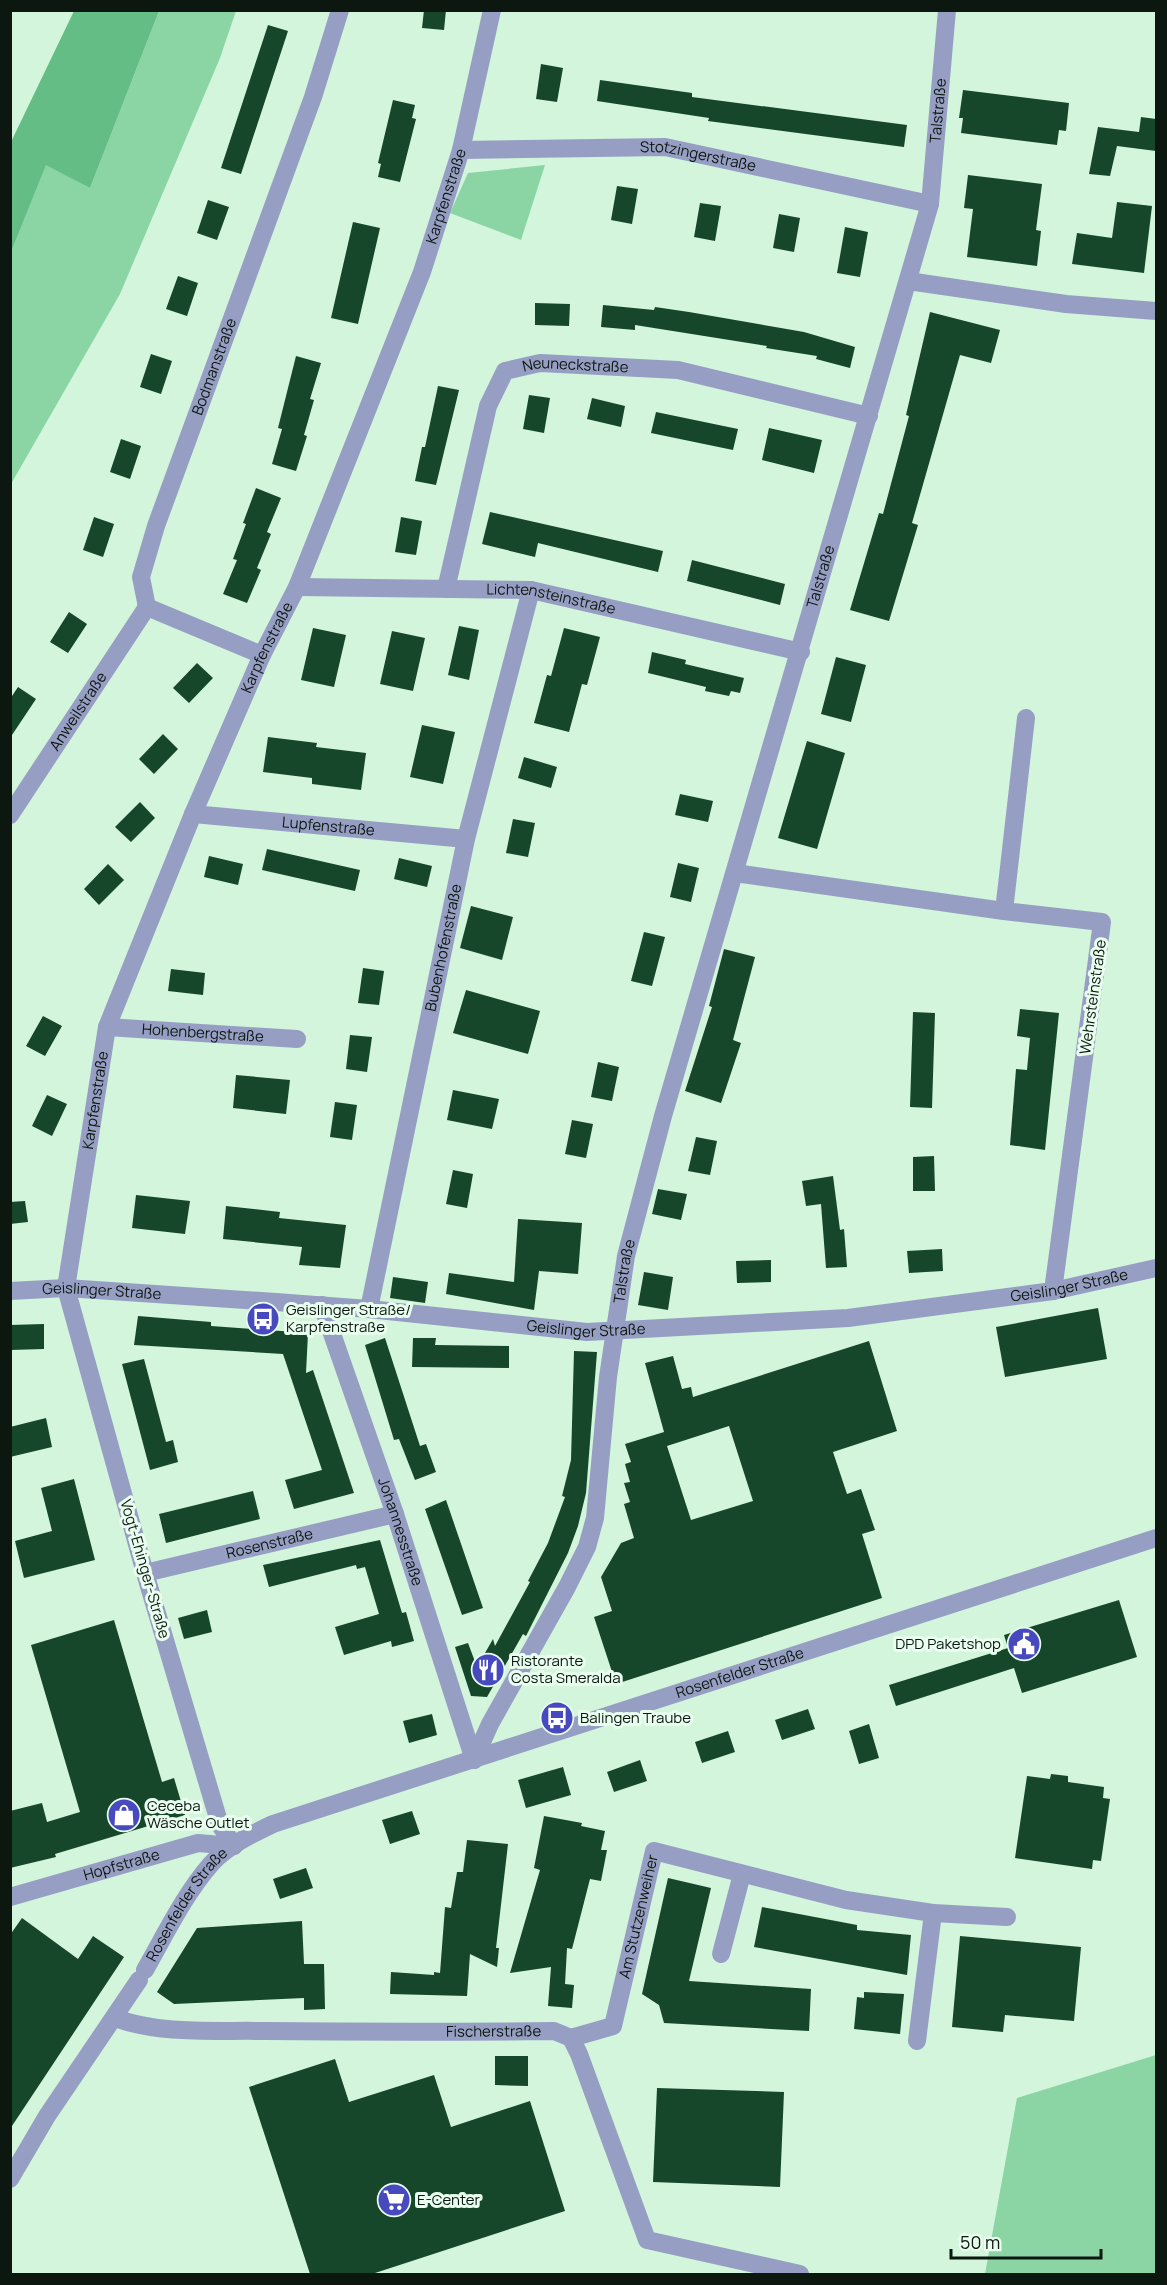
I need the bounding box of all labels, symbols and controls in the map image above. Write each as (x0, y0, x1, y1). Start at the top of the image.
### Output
street label: Talstraße (924, 77, 951, 144)
street label: Stotzingerstraße (640, 136, 758, 176)
street label: Karpfenstraße (421, 146, 471, 247)
street label: Bodmanstraße (186, 315, 241, 418)
street label: Neuneckstraße (520, 352, 629, 377)
street label: Talstraße (801, 542, 840, 611)
street label: Lichtensteinstraße (486, 578, 618, 619)
street label: Karpfenstraße (236, 598, 298, 696)
street label: Anweilstraße (44, 667, 112, 755)
street label: Lupfenstraße (281, 811, 376, 841)
street label: Bubenhofenstraße (420, 882, 467, 1013)
street label: Wehrsteinstraße (1074, 938, 1111, 1056)
street label: Hohenbergstraße (141, 1018, 265, 1047)
street label: Karpfenstraße (77, 1049, 113, 1151)
street label: Talstraße (608, 1236, 640, 1305)
street label: Geislinger Straße (1009, 1264, 1130, 1307)
street label: Geislinger Straße (42, 1277, 162, 1304)
place label: Geislinger Straße/ Karpfenstraße (286, 1299, 411, 1337)
bus stop icon: Geislinger Straße/ Karpfenstraße (245, 1301, 281, 1337)
street label: Geislinger Straße (526, 1315, 646, 1342)
street label: Johannesstraße (373, 1475, 428, 1589)
street label: Vogt-Ehinger-Straße (116, 1497, 175, 1641)
street label: Rosenstraße (224, 1523, 315, 1564)
public building icon: DPD Paketshop (1006, 1626, 1042, 1662)
place label: DPD Paketshop (895, 1633, 1001, 1654)
street label: Rosenfelder Straße (673, 1642, 807, 1703)
place label: Ristorante Costa Smeralda (511, 1650, 621, 1688)
restaurant icon: Ristorante Costa Smeralda (470, 1652, 506, 1688)
bus stop icon: Balingen Traube (539, 1700, 575, 1736)
place label: Balingen Traube (580, 1707, 691, 1728)
place label: Ceceba Wäsche Outlet (147, 1795, 250, 1833)
shop icon: Ceceba Wäsche Outlet (106, 1797, 142, 1833)
street label: Rosenfelder Straße (141, 1842, 232, 1965)
street label: Hopfstraße (81, 1844, 162, 1885)
street label: Am Stutzenweiher (613, 1852, 663, 1981)
street label: Fischerstraße (446, 2020, 541, 2042)
supermarket icon: E-Center (376, 2182, 412, 2218)
place label: E-Center (417, 2189, 481, 2210)
scale bar (951, 2222, 1101, 2260)
text: 50 m (960, 2230, 1000, 2254)

